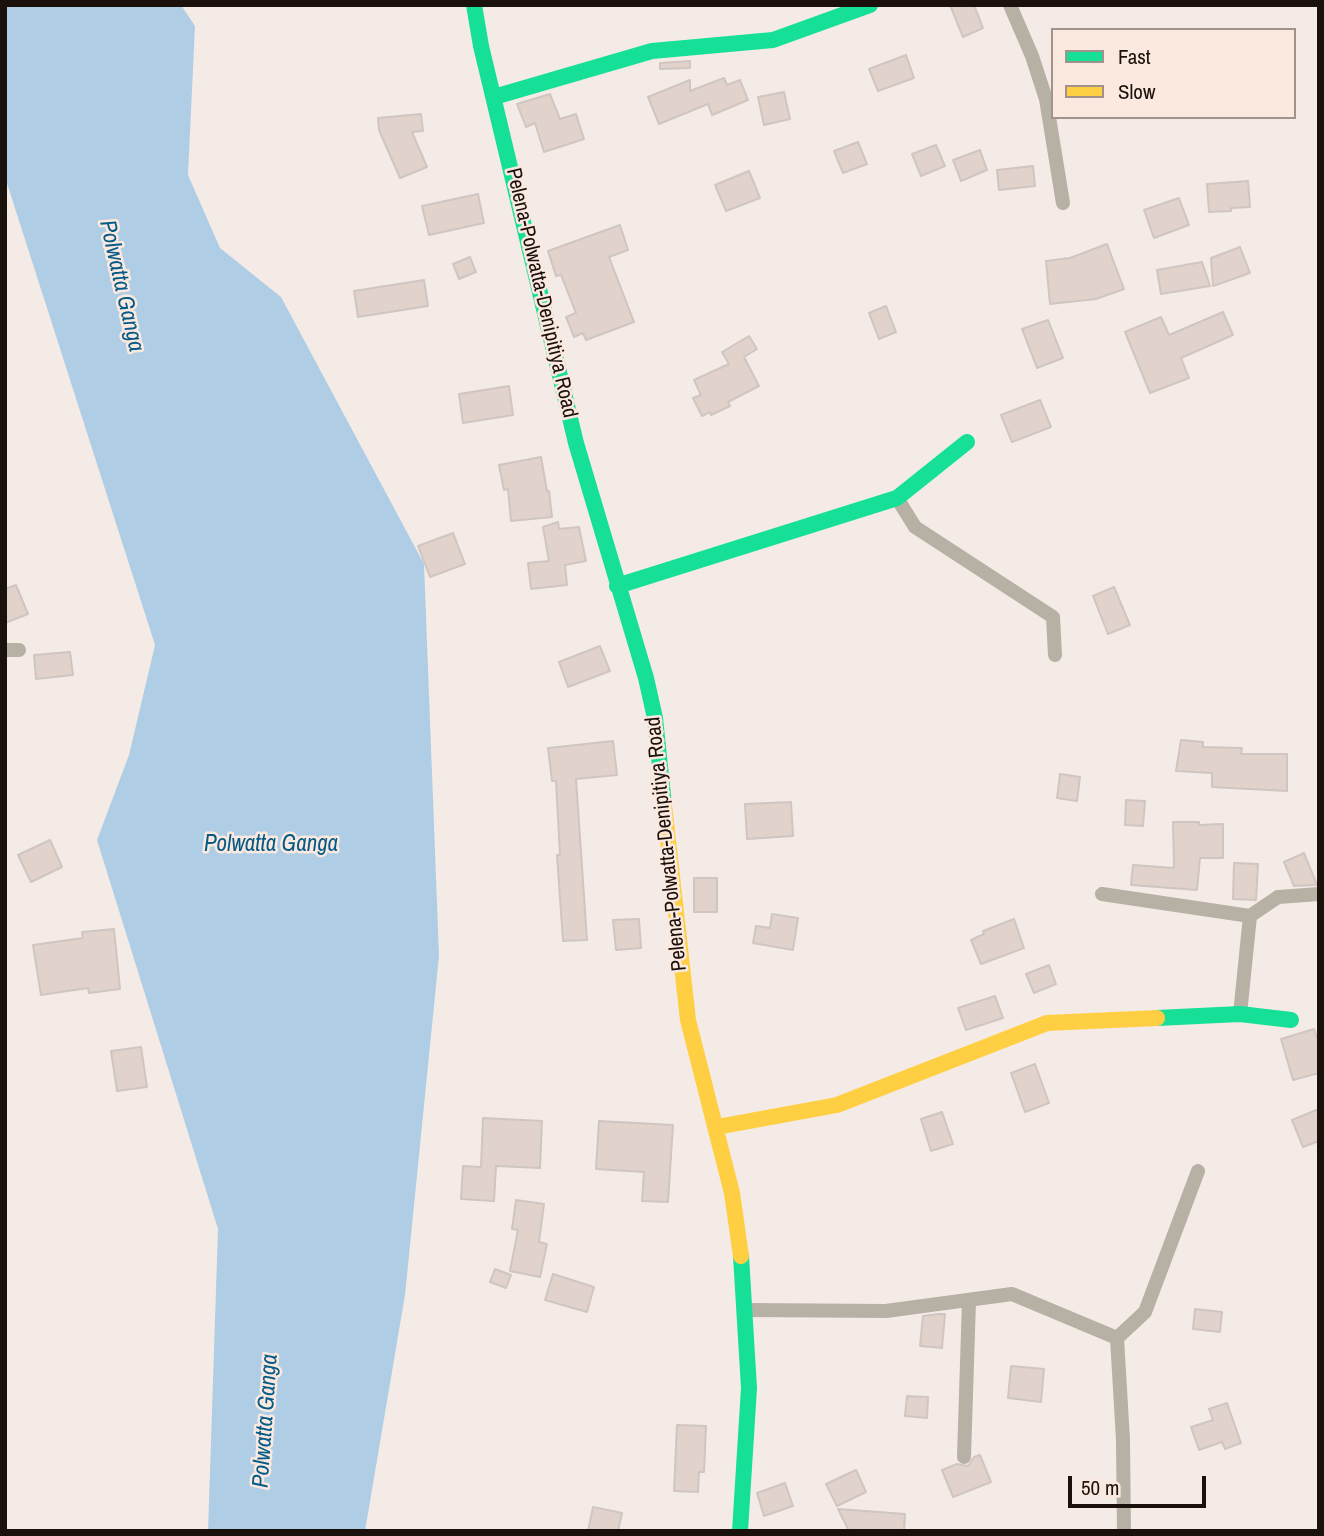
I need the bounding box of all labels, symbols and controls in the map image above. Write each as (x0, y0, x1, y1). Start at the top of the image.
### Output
legend (1051, 28, 1296, 119)
text: Fast (1118, 42, 1151, 71)
text: Slow (1118, 77, 1155, 106)
street label: Pelena-Polwatta-Denipitiya Road (500, 166, 582, 420)
water label: Polwatta Ganga (92, 218, 150, 354)
street label: Pelena-Polwatta-Denipitiya Road (641, 716, 693, 972)
water label: Polwatta Ganga (204, 831, 338, 859)
water label: Polwatta Ganga (248, 1353, 284, 1489)
scale bar (1072, 1462, 1210, 1506)
text: 50 m (1081, 1473, 1119, 1502)

